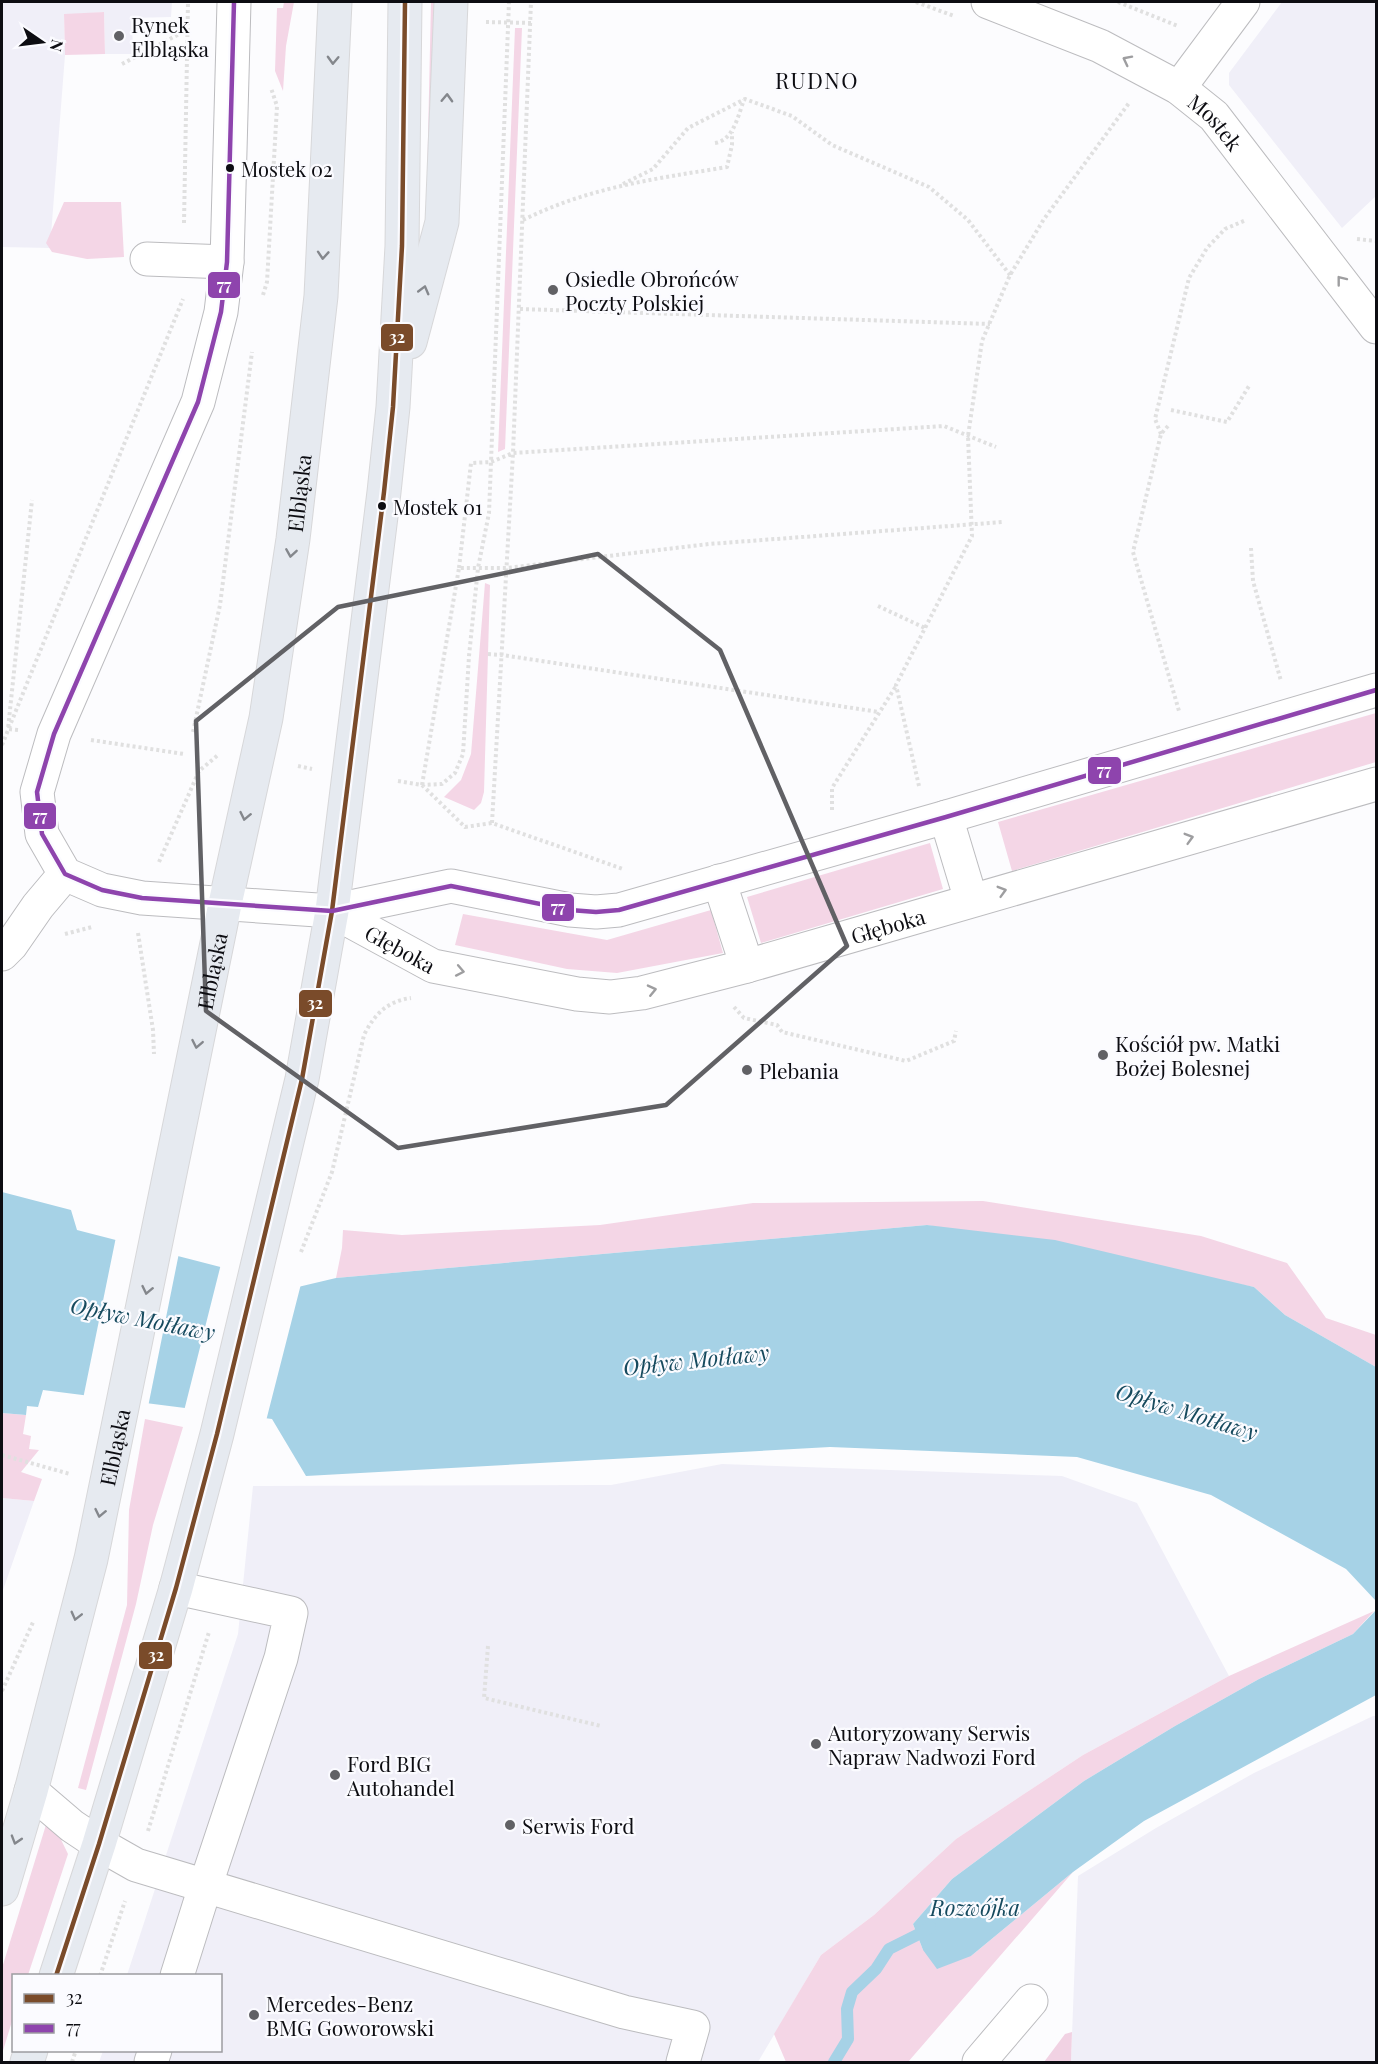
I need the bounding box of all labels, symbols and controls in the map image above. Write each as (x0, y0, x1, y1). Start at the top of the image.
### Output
place label: Rynek Elbląska (131, 10, 210, 62)
north arrow (12, 12, 72, 72)
marker: Rynek Elbląska (112, 29, 126, 43)
text: N (45, 38, 69, 54)
one-way arrow (327, 55, 339, 64)
one-way arrow (1123, 56, 1134, 67)
district label: RUDNO (775, 65, 859, 95)
street label: Mostek (1183, 87, 1249, 156)
one-way arrow (441, 93, 454, 102)
place label: Mostek 02 (241, 155, 332, 182)
marker: Mostek 02 (224, 162, 236, 174)
one-way arrow (317, 250, 330, 259)
place label: Osiedle Obrońców Poczty Polskiej (565, 264, 739, 316)
line badge: 77 (207, 271, 241, 299)
text: 77 (217, 274, 232, 295)
one-way arrow (1337, 276, 1348, 287)
marker: Osiedle Obrońców Poczty Polskiej (546, 283, 560, 297)
one-way arrow (417, 285, 429, 296)
line badge: 32 (380, 323, 414, 352)
text: 32 (389, 326, 405, 347)
street label: Elbląska (280, 452, 317, 534)
place label: Mostek 01 (393, 493, 482, 520)
marker: Mostek 01 (376, 500, 388, 512)
one-way arrow (285, 548, 298, 558)
line badge: 77 (1087, 756, 1122, 785)
text: 77 (1097, 759, 1112, 780)
line badge: 77 (23, 802, 57, 830)
text: 77 (33, 805, 48, 826)
one-way arrow (239, 811, 252, 821)
one-way arrow (1184, 832, 1194, 845)
one-way arrow (997, 886, 1007, 899)
line badge: 77 (541, 893, 575, 922)
text: 77 (551, 896, 566, 917)
street label: Głęboka (847, 901, 929, 949)
street label: Głęboka (360, 918, 441, 979)
street label: Elbląska (190, 929, 233, 1012)
one-way arrow (455, 964, 465, 977)
one-way arrow (647, 985, 657, 998)
line badge: 32 (298, 989, 333, 1018)
text: 32 (307, 992, 323, 1013)
place label: Kościół pw. Matki Bożej Bolesnej (1115, 1029, 1280, 1081)
one-way arrow (191, 1039, 204, 1049)
marker: Kościół pw. Matki Bożej Bolesnej (1096, 1048, 1110, 1062)
place label: Plebania (759, 1056, 839, 1084)
marker: Plebania (740, 1063, 754, 1077)
one-way arrow (141, 1284, 154, 1294)
water label: Opływ Motławy (68, 1289, 218, 1347)
water label: Opływ Motławy (621, 1336, 771, 1382)
water label: Opływ Motławy (1112, 1375, 1262, 1447)
street label: Elbląska (92, 1406, 136, 1488)
one-way arrow (95, 1507, 108, 1517)
one-way arrow (71, 1610, 83, 1620)
line badge: 32 (138, 1641, 173, 1670)
text: 32 (148, 1644, 164, 1665)
place label: Autoryzowany Serwis Napraw Nadwozi Ford (827, 1718, 1036, 1770)
marker: Autoryzowany Serwis Napraw Nadwozi Ford (809, 1737, 823, 1751)
place label: Ford BIG Autohandel (346, 1749, 455, 1801)
marker: Ford BIG Autohandel (328, 1768, 342, 1782)
place label: Serwis Ford (522, 1811, 634, 1839)
marker: Serwis Ford (503, 1818, 517, 1832)
one-way arrow (11, 1834, 24, 1845)
water label: Rozwójka (929, 1892, 1020, 1922)
legend (12, 1974, 222, 2052)
text: 32 (66, 1985, 83, 2009)
place label: Mercedes-Benz BMG Goworowski (266, 1989, 434, 2041)
marker: Mercedes-Benz BMG Goworowski (247, 2008, 261, 2022)
text: 77 (66, 2015, 81, 2039)

